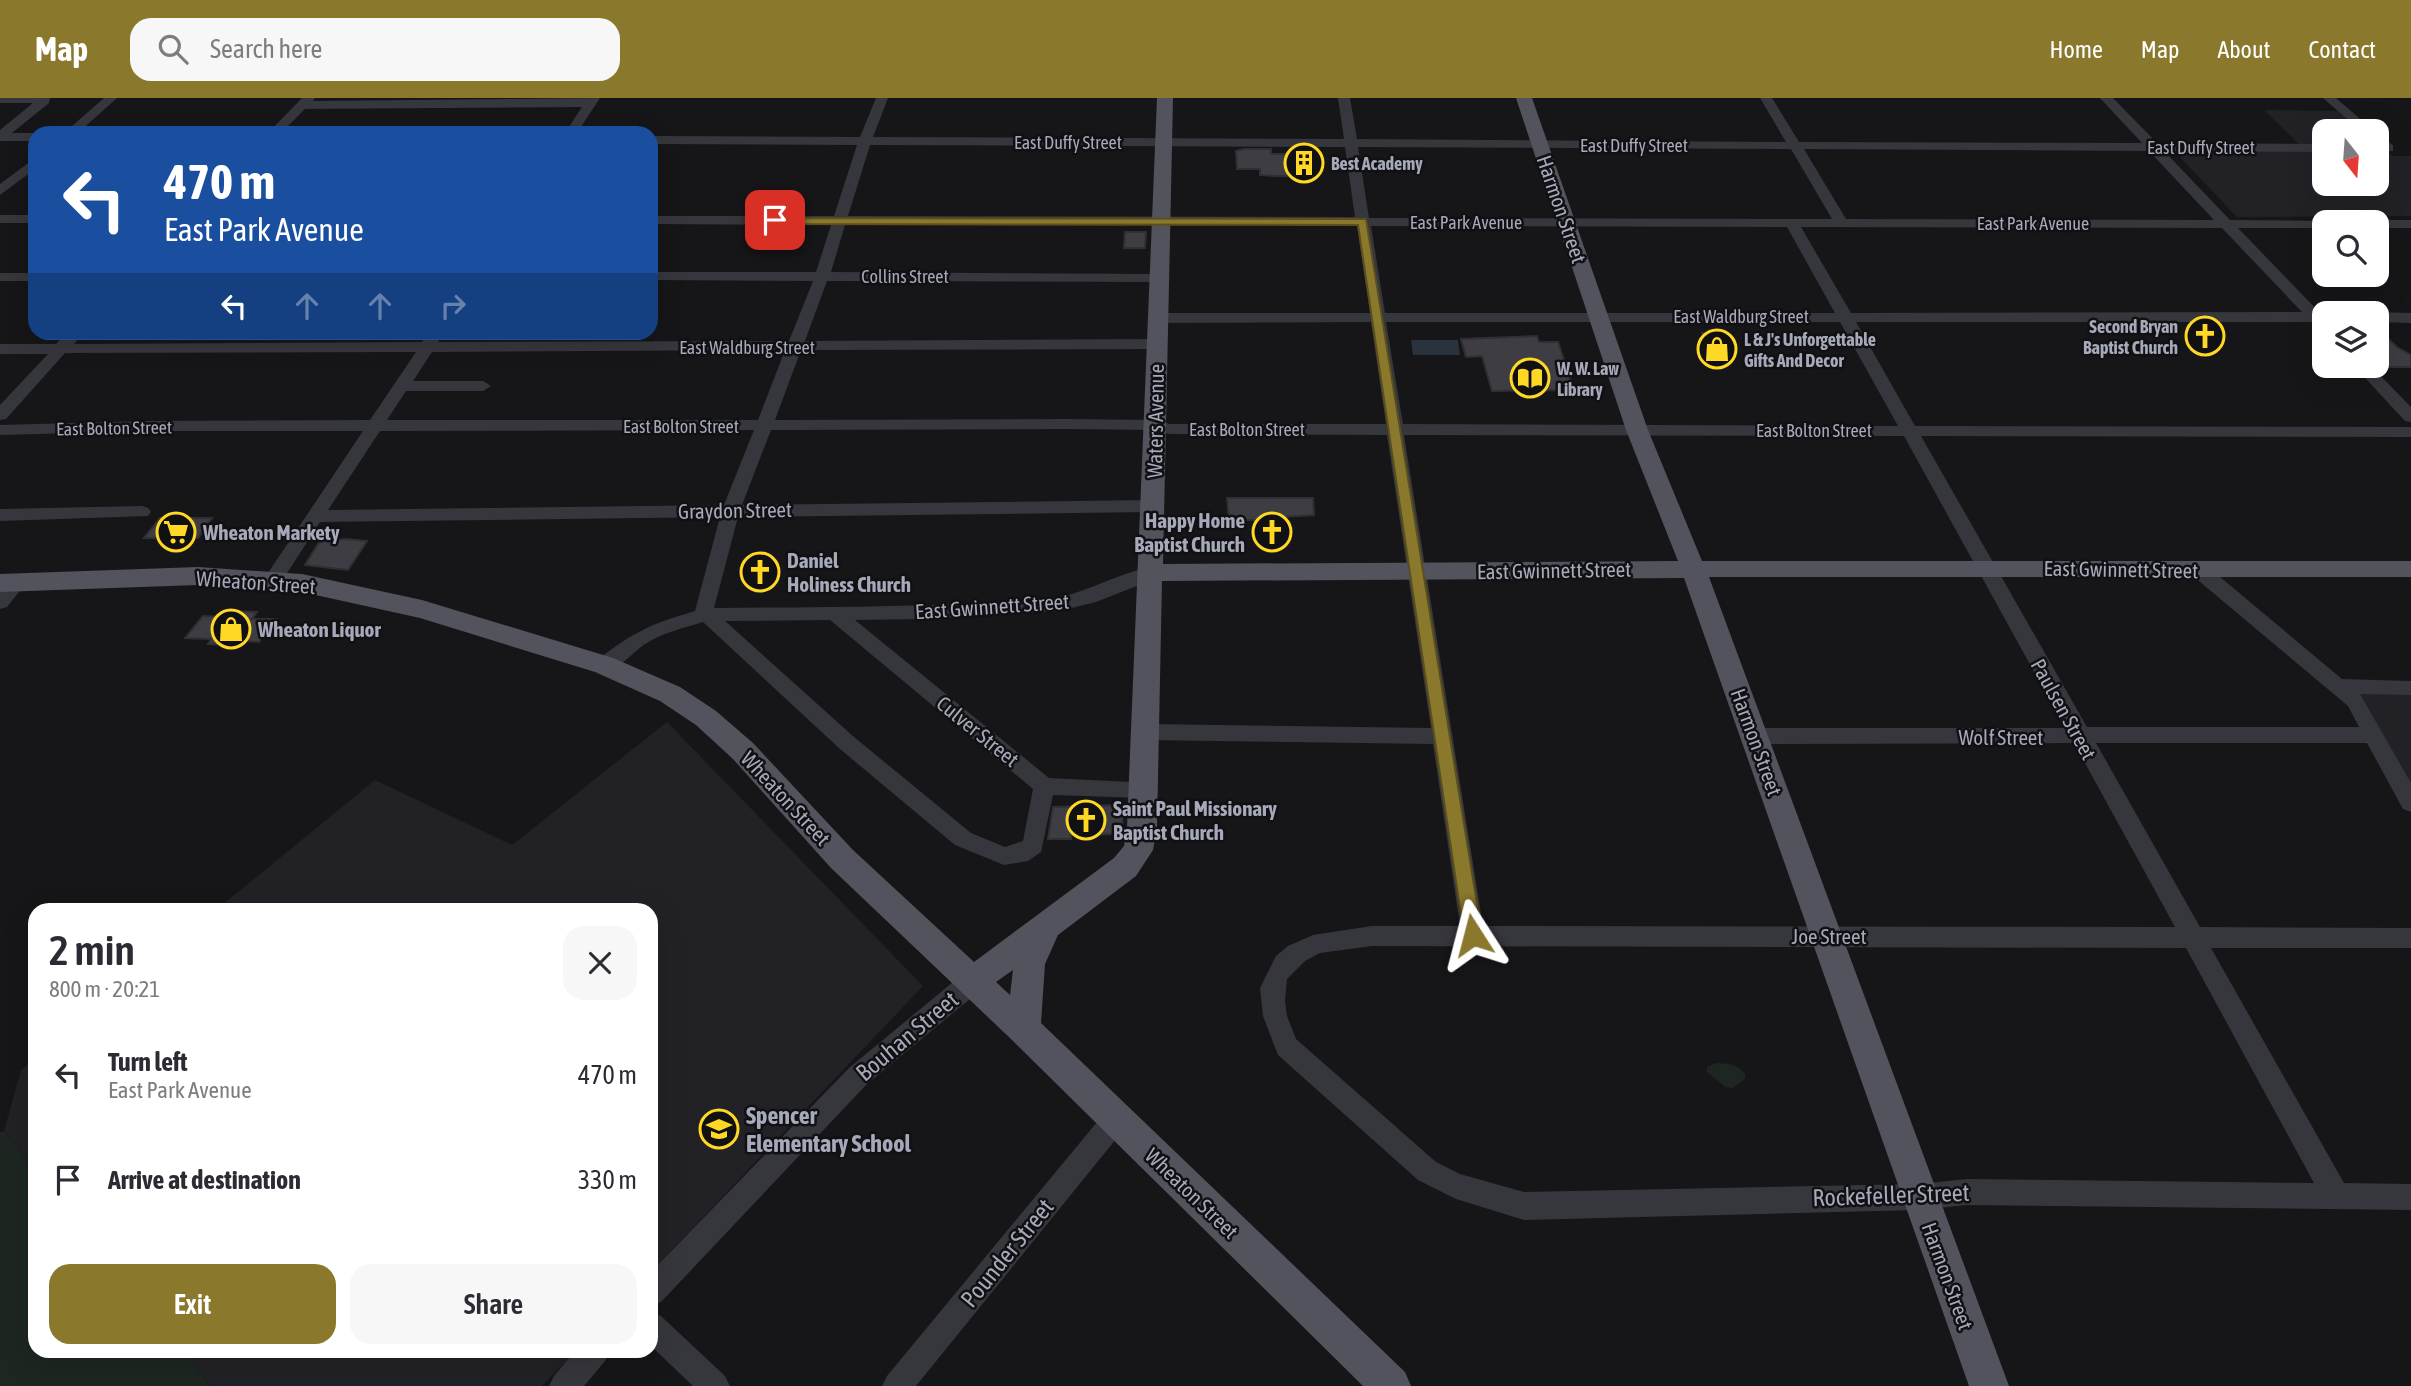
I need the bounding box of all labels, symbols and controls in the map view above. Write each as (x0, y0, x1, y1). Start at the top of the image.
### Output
search box (130, 18, 620, 81)
text: Map (35, 30, 88, 68)
icon: search (154, 30, 192, 68)
text: Search here (210, 34, 322, 64)
text: Home (2049, 36, 2103, 63)
text: Map (2141, 36, 2179, 63)
text: About (2217, 36, 2270, 63)
text: Contact (2308, 36, 2376, 63)
north arrow (2312, 119, 2389, 196)
map controls (2312, 119, 2389, 378)
street label: East Duffy Street (1014, 132, 1122, 153)
street label: East Duffy Street (1580, 135, 1688, 156)
street label: East Duffy Street (2147, 137, 2255, 158)
building icon: Best Academy (1283, 142, 1325, 184)
street label: Harmon Street (1532, 152, 1592, 266)
text: 470 m (164, 153, 275, 209)
place label: Best Academy (1331, 153, 1423, 174)
icon: left (49, 154, 140, 245)
pin (745, 190, 805, 250)
icon: arrive (756, 201, 794, 239)
button: search (2312, 210, 2389, 287)
text: East Park Avenue (164, 211, 364, 248)
street label: East Park Avenue (1410, 212, 1522, 233)
street label: East Park Avenue (1977, 213, 2089, 234)
street label: Collins Street (861, 266, 949, 287)
icon: left (215, 287, 253, 325)
icon: ahead (288, 287, 326, 325)
icon: ahead (361, 287, 399, 325)
icon: right (434, 287, 472, 325)
button: layers (2312, 301, 2389, 378)
street label: East Waldburg Street (1673, 306, 1809, 327)
church icon: Second Bryan Baptist Church (2184, 315, 2226, 357)
place label: Second Bryan Baptist Church (2083, 316, 2178, 358)
shop icon: L & J's Unforgettable Gifts And Decor (1696, 328, 1738, 370)
place label: L & J's Unforgettable Gifts And Decor (1744, 329, 1876, 371)
street label: East Waldburg Street (679, 337, 815, 358)
library icon: W. W. Law Library (1509, 357, 1551, 399)
place label: W. W. Law Library (1556, 358, 1619, 400)
street label: Waters Avenue (1142, 364, 1168, 478)
street label: East Bolton Street (56, 416, 172, 440)
street label: East Bolton Street (623, 416, 739, 437)
street label: East Bolton Street (1189, 419, 1305, 440)
street label: East Bolton Street (1756, 420, 1872, 441)
street label: Graydon Street (678, 497, 792, 523)
place label: Happy Home Baptist Church (1134, 508, 1245, 556)
supermarket icon: Wheaton Markety (155, 511, 197, 553)
church icon: Happy Home Baptist Church (1251, 511, 1293, 553)
place label: Wheaton Markety (202, 520, 340, 544)
place label: Daniel Holiness Church (787, 548, 911, 596)
church icon: Daniel Holiness Church (739, 551, 781, 593)
street label: East Gwinnett Street (2044, 556, 2198, 582)
street label: East Gwinnett Street (1477, 557, 1631, 583)
street label: Wheaton Street (196, 566, 316, 598)
street label: East Gwinnett Street (914, 589, 1070, 623)
shop icon: Wheaton Liquor (210, 608, 252, 650)
place label: Wheaton Liquor (257, 617, 381, 641)
street label: Paulsen Street (2026, 654, 2102, 764)
street label: Harmon Street (1727, 685, 1787, 799)
street label: Culver Street (932, 691, 1024, 771)
street label: Wolf Street (1959, 725, 2043, 749)
street label: Wheaton Street (736, 746, 836, 850)
place label: Saint Paul Missionary Baptist Church (1113, 796, 1277, 844)
church icon: Saint Paul Missionary Baptist Church (1065, 799, 1107, 841)
position arrow (1436, 898, 1510, 972)
street label: Joe Street (1791, 924, 1867, 948)
text: 2 min (49, 926, 135, 974)
button: close (563, 926, 637, 1000)
text: 800 m · 20:21 (49, 976, 160, 1002)
street label: Bouhan Street (851, 986, 963, 1086)
text: Turn left (108, 1047, 188, 1077)
icon: left (49, 1056, 87, 1094)
text: 470 m (578, 1060, 637, 1090)
text: East Park Avenue (108, 1077, 252, 1103)
place label: Spencer Elementary School (746, 1102, 912, 1157)
school or university icon: Spencer Elementary School (698, 1108, 740, 1150)
street label: Wheaton Street (1141, 1143, 1243, 1243)
icon: arrive (49, 1161, 87, 1199)
text: Arrive at destination (108, 1165, 301, 1195)
text: 330 m (578, 1165, 637, 1195)
street label: Rockefeller Street (1812, 1179, 1970, 1211)
street label: Pounder Street (955, 1193, 1059, 1313)
street label: Harmon Street (1918, 1219, 1978, 1333)
button: Exit (49, 1264, 336, 1344)
button: Share (350, 1264, 637, 1344)

